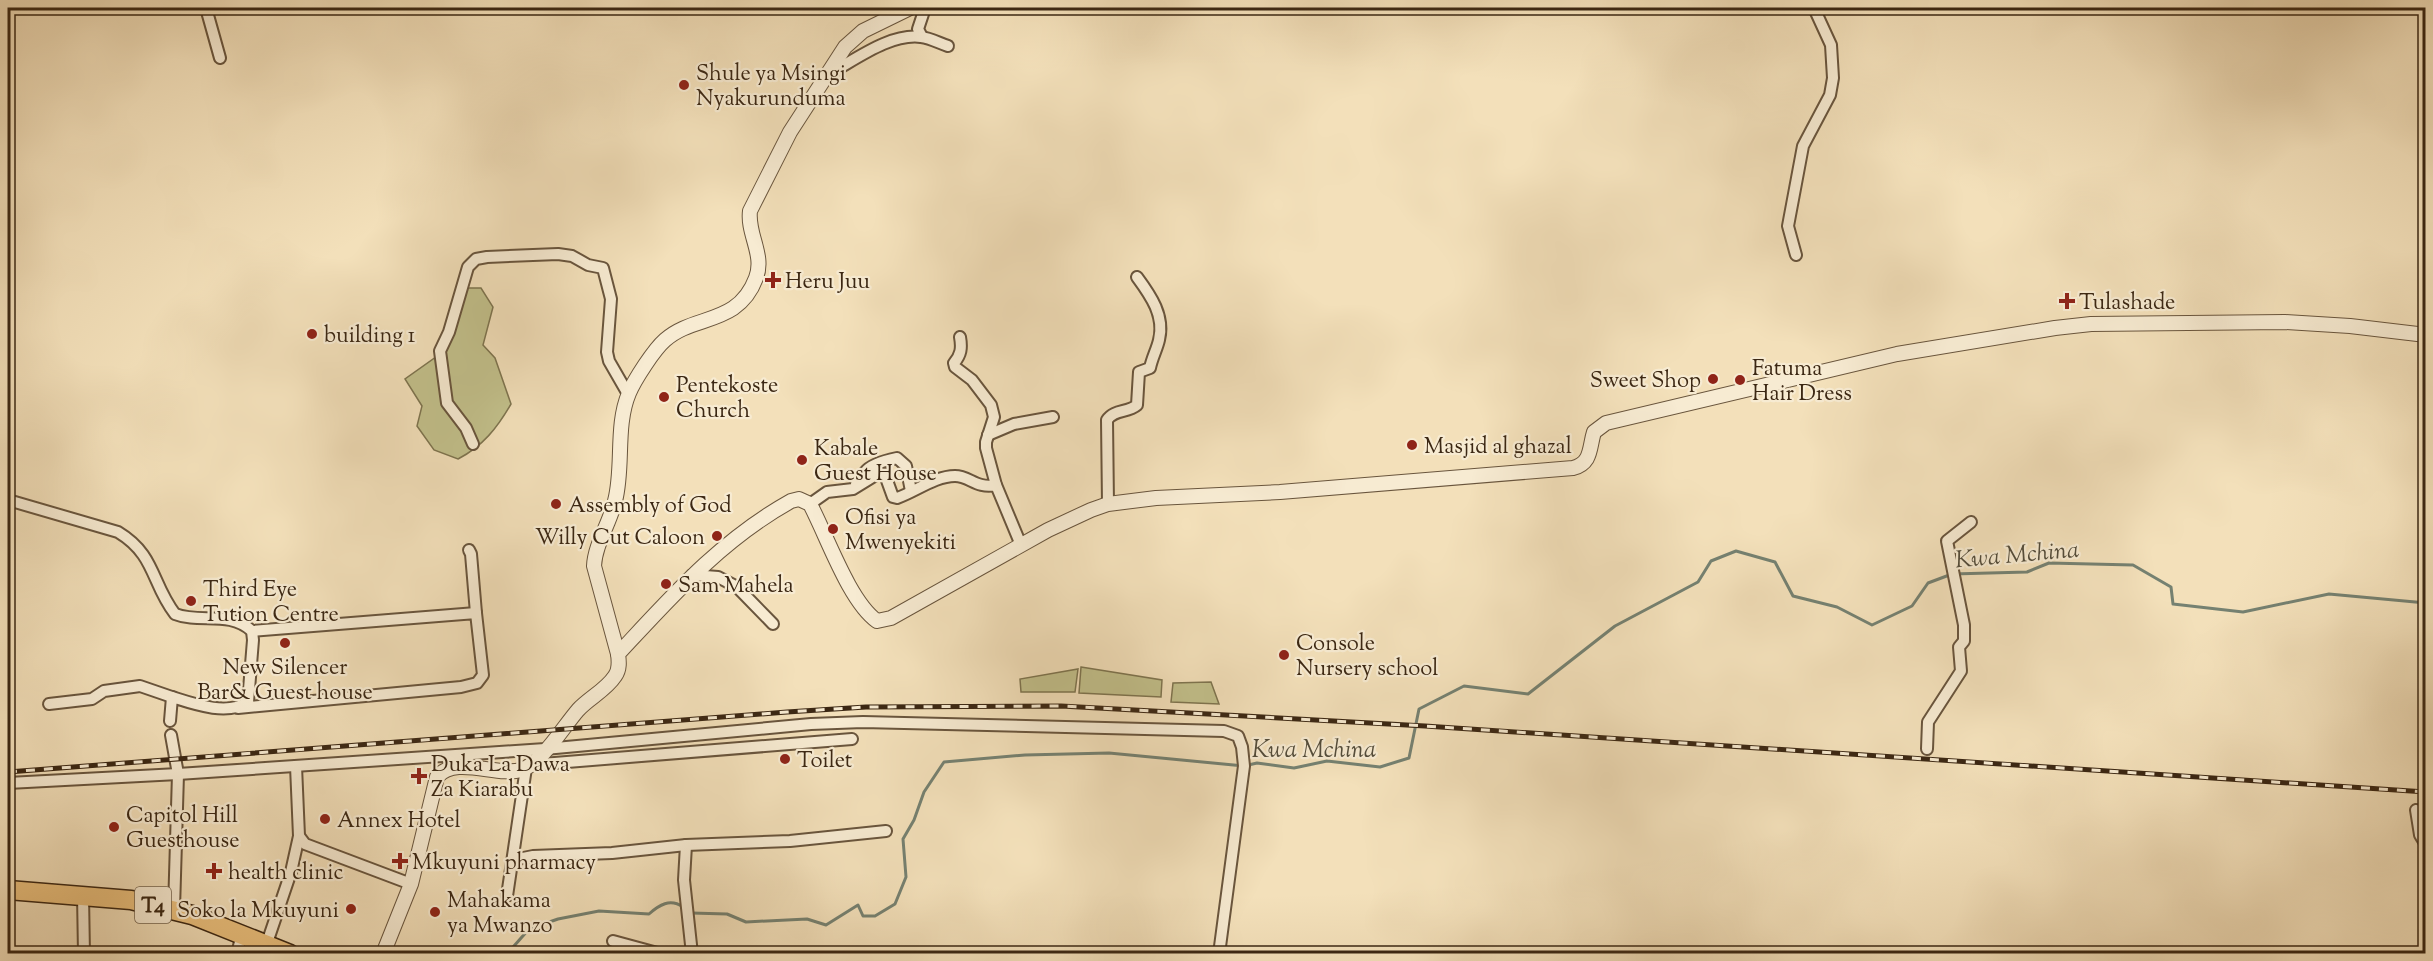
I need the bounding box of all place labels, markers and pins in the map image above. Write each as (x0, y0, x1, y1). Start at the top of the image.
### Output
place label: Shule ya Msingi Nyakurunduma (696, 59, 846, 116)
marker: Shule ya Msingi Nyakurunduma (677, 78, 691, 92)
place label: Heru Juu (785, 267, 870, 299)
marker: Heru Juu (766, 273, 780, 287)
place label: Tulashade (2079, 288, 2175, 320)
marker: Tulashade (2060, 294, 2074, 308)
place label: building 1 (324, 321, 416, 353)
marker: building 1 (305, 327, 319, 341)
place label: Fatuma Hair Dress (1752, 354, 1852, 411)
place label: Sweet Shop (1590, 366, 1701, 398)
place label: Pentekoste Church (676, 371, 778, 428)
marker: Sweet Shop (1706, 372, 1720, 386)
marker: Fatuma Hair Dress (1733, 373, 1747, 387)
marker: Pentekoste Church (657, 390, 671, 404)
place label: Masjid al ghazal (1424, 432, 1572, 464)
place label: Kabale Guest House (814, 434, 937, 491)
marker: Masjid al ghazal (1405, 438, 1419, 452)
marker: Kabale Guest House (795, 453, 809, 467)
place label: Assembly of God (568, 491, 732, 523)
marker: Assembly of God (549, 497, 563, 511)
place label: Ofisi ya Mwenyekiti (845, 503, 956, 560)
marker: Ofisi ya Mwenyekiti (826, 522, 840, 536)
place label: Willy Cut Caloon (535, 523, 705, 555)
marker: Willy Cut Caloon (710, 529, 724, 543)
place label: Sam Mahela (678, 571, 794, 603)
place label: Third Eye Tution Centre (203, 575, 339, 632)
marker: Sam Mahela (659, 577, 673, 591)
marker: Third Eye Tution Centre (184, 594, 198, 608)
place label: Console Nursery school (1296, 629, 1438, 686)
marker: New Silencer Bar& Guest house (278, 636, 292, 650)
marker: Console Nursery school (1277, 648, 1291, 662)
place label: New Silencer Bar& Guest house (197, 653, 373, 710)
place label: Toilet (797, 746, 853, 778)
place label: Duka La Dawa Za Kiarabu (431, 750, 570, 807)
marker: Toilet (778, 752, 792, 766)
marker: Duka La Dawa Za Kiarabu (412, 769, 426, 783)
place label: Capitol Hill Guesthouse (126, 801, 239, 858)
place label: Annex Hotel (337, 806, 461, 838)
marker: Annex Hotel (318, 812, 332, 826)
marker: Capitol Hill Guesthouse (107, 820, 121, 834)
place label: Mkuyuni pharmacy (412, 848, 596, 880)
marker: Mkuyuni pharmacy (393, 854, 407, 868)
place label: health clinic (228, 858, 343, 890)
marker: health clinic (205, 862, 223, 880)
place label: Mahakama ya Mwanzo (447, 886, 553, 943)
place label: Soko la Mkuyuni (177, 896, 339, 928)
marker: Soko la Mkuyuni (344, 902, 358, 916)
marker: Mahakama ya Mwanzo (428, 905, 442, 919)

